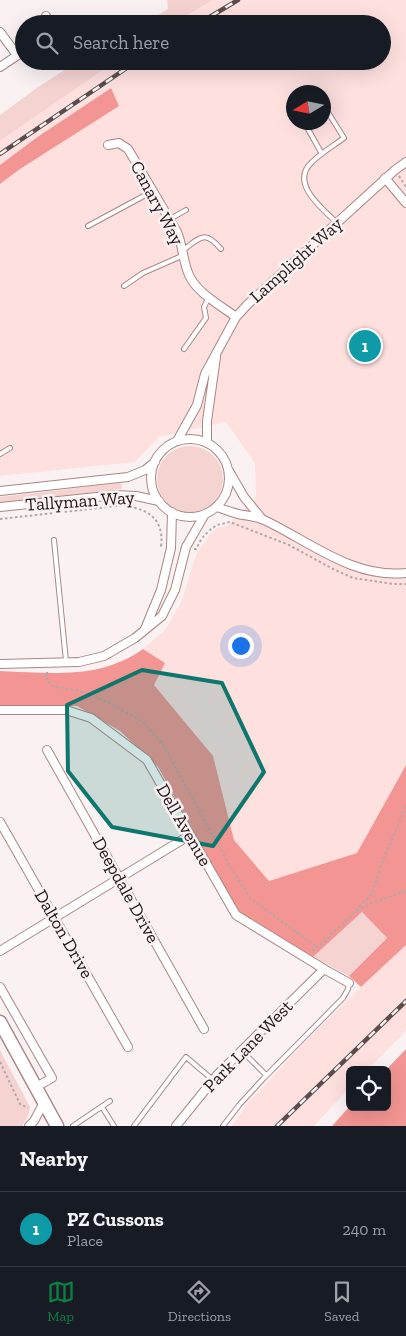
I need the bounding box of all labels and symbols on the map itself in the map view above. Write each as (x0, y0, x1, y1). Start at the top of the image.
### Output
north arrow (286, 85, 331, 130)
street label: Canary Way (126, 157, 189, 250)
street label: Lamplight Way (245, 212, 348, 307)
pin: 1 (349, 327, 381, 365)
street label: Tallyman Way (25, 486, 136, 516)
your location (228, 633, 254, 659)
street label: Dell Avenue (152, 780, 216, 870)
street label: Deepdale Drive (88, 833, 164, 947)
street label: Dalton Drive (30, 886, 98, 982)
street label: Park Lane West (199, 995, 298, 1097)

